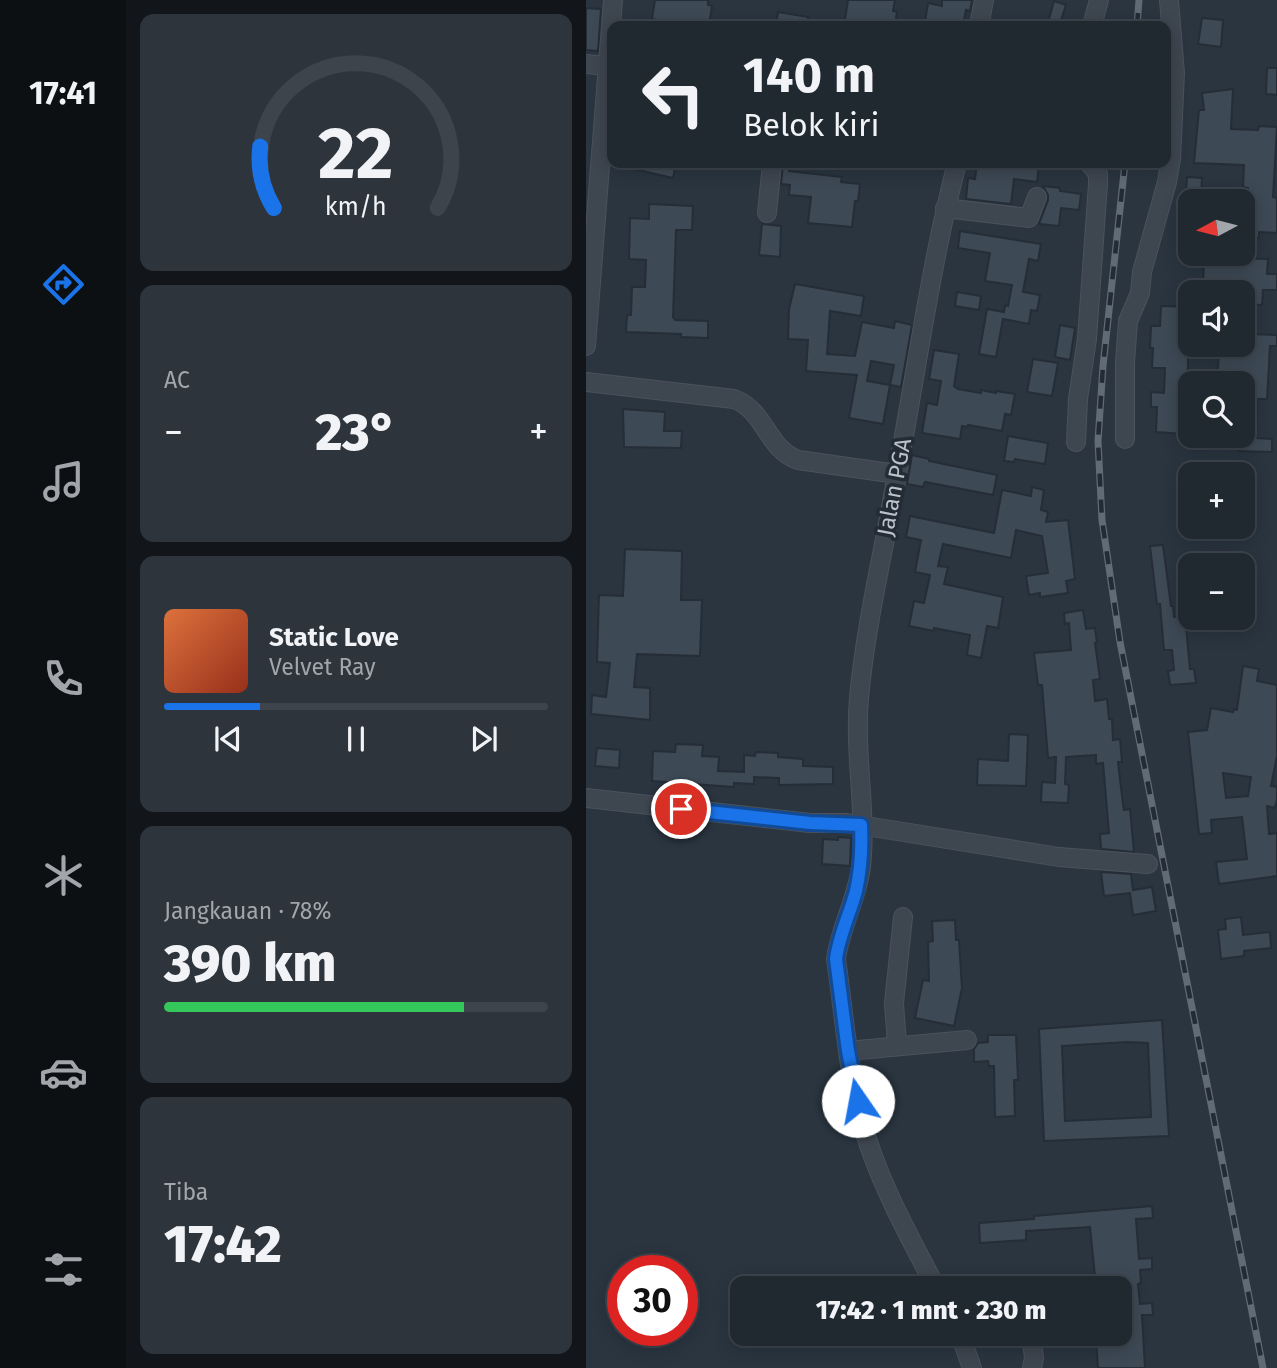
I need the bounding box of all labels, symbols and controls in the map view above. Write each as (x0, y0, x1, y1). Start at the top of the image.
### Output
text: 140 m (743, 46, 875, 105)
icon: left (628, 49, 719, 140)
text: 17:41 (29, 74, 97, 112)
text: Belok kiri (743, 106, 879, 144)
text: 22 (318, 111, 394, 198)
north arrow (1178, 189, 1254, 266)
map controls (1178, 189, 1255, 630)
text: km/h (325, 192, 387, 222)
icon: directions (39, 260, 88, 309)
button: sound (1178, 280, 1255, 357)
text: AC (164, 366, 190, 394)
button: search (1178, 371, 1255, 448)
text: 23° (315, 401, 397, 464)
text: − (164, 409, 183, 455)
text: + (529, 409, 548, 455)
street label: Jalan PGA (871, 435, 917, 538)
icon: music (39, 457, 88, 506)
button: + (1178, 462, 1255, 539)
button: − (1178, 553, 1255, 630)
text: Static Love (269, 622, 399, 653)
text: Velvet Ray (269, 653, 376, 681)
icon: phone (39, 654, 88, 703)
icon: previous (209, 720, 247, 758)
icon: pause (337, 720, 375, 758)
icon: next (465, 720, 503, 758)
pin (651, 779, 711, 839)
icon: arrive (662, 790, 700, 828)
icon: climate (39, 851, 88, 900)
text: Jangkauan · 78% (164, 897, 331, 925)
text: 390 km (164, 932, 336, 995)
icon: car (39, 1048, 88, 1097)
position arrow (821, 1064, 895, 1138)
text: Tiba (164, 1178, 208, 1206)
text: 17:42 (164, 1213, 282, 1276)
icon: filters (39, 1245, 88, 1294)
speed limit sign: 30 (607, 1255, 698, 1346)
text: 17:42 · 1 mnt · 230 m (816, 1295, 1046, 1326)

